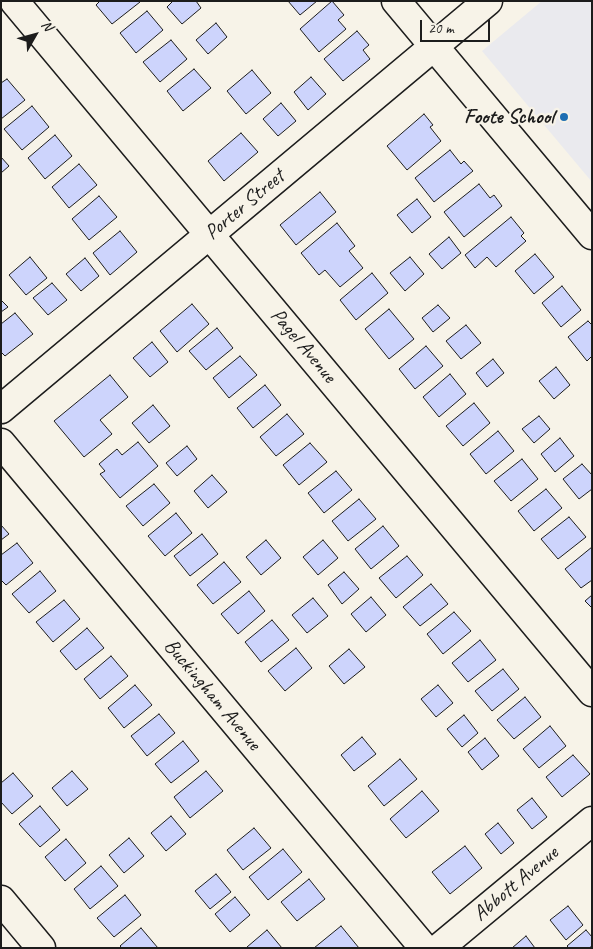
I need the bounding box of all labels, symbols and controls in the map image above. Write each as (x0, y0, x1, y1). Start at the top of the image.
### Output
north arrow (10, 10, 60, 60)
scale bar (423, 10, 493, 42)
text: N (38, 17, 57, 34)
text: 20 m (428, 19, 454, 38)
place label: Foote School (464, 104, 554, 130)
marker: Foote School (558, 111, 570, 123)
street label: Porter Street (200, 164, 290, 246)
street label: Pagel Avenue (265, 304, 341, 388)
street label: Buckingham Avenue (158, 634, 266, 756)
street label: Abbott Avenue (468, 841, 564, 927)

